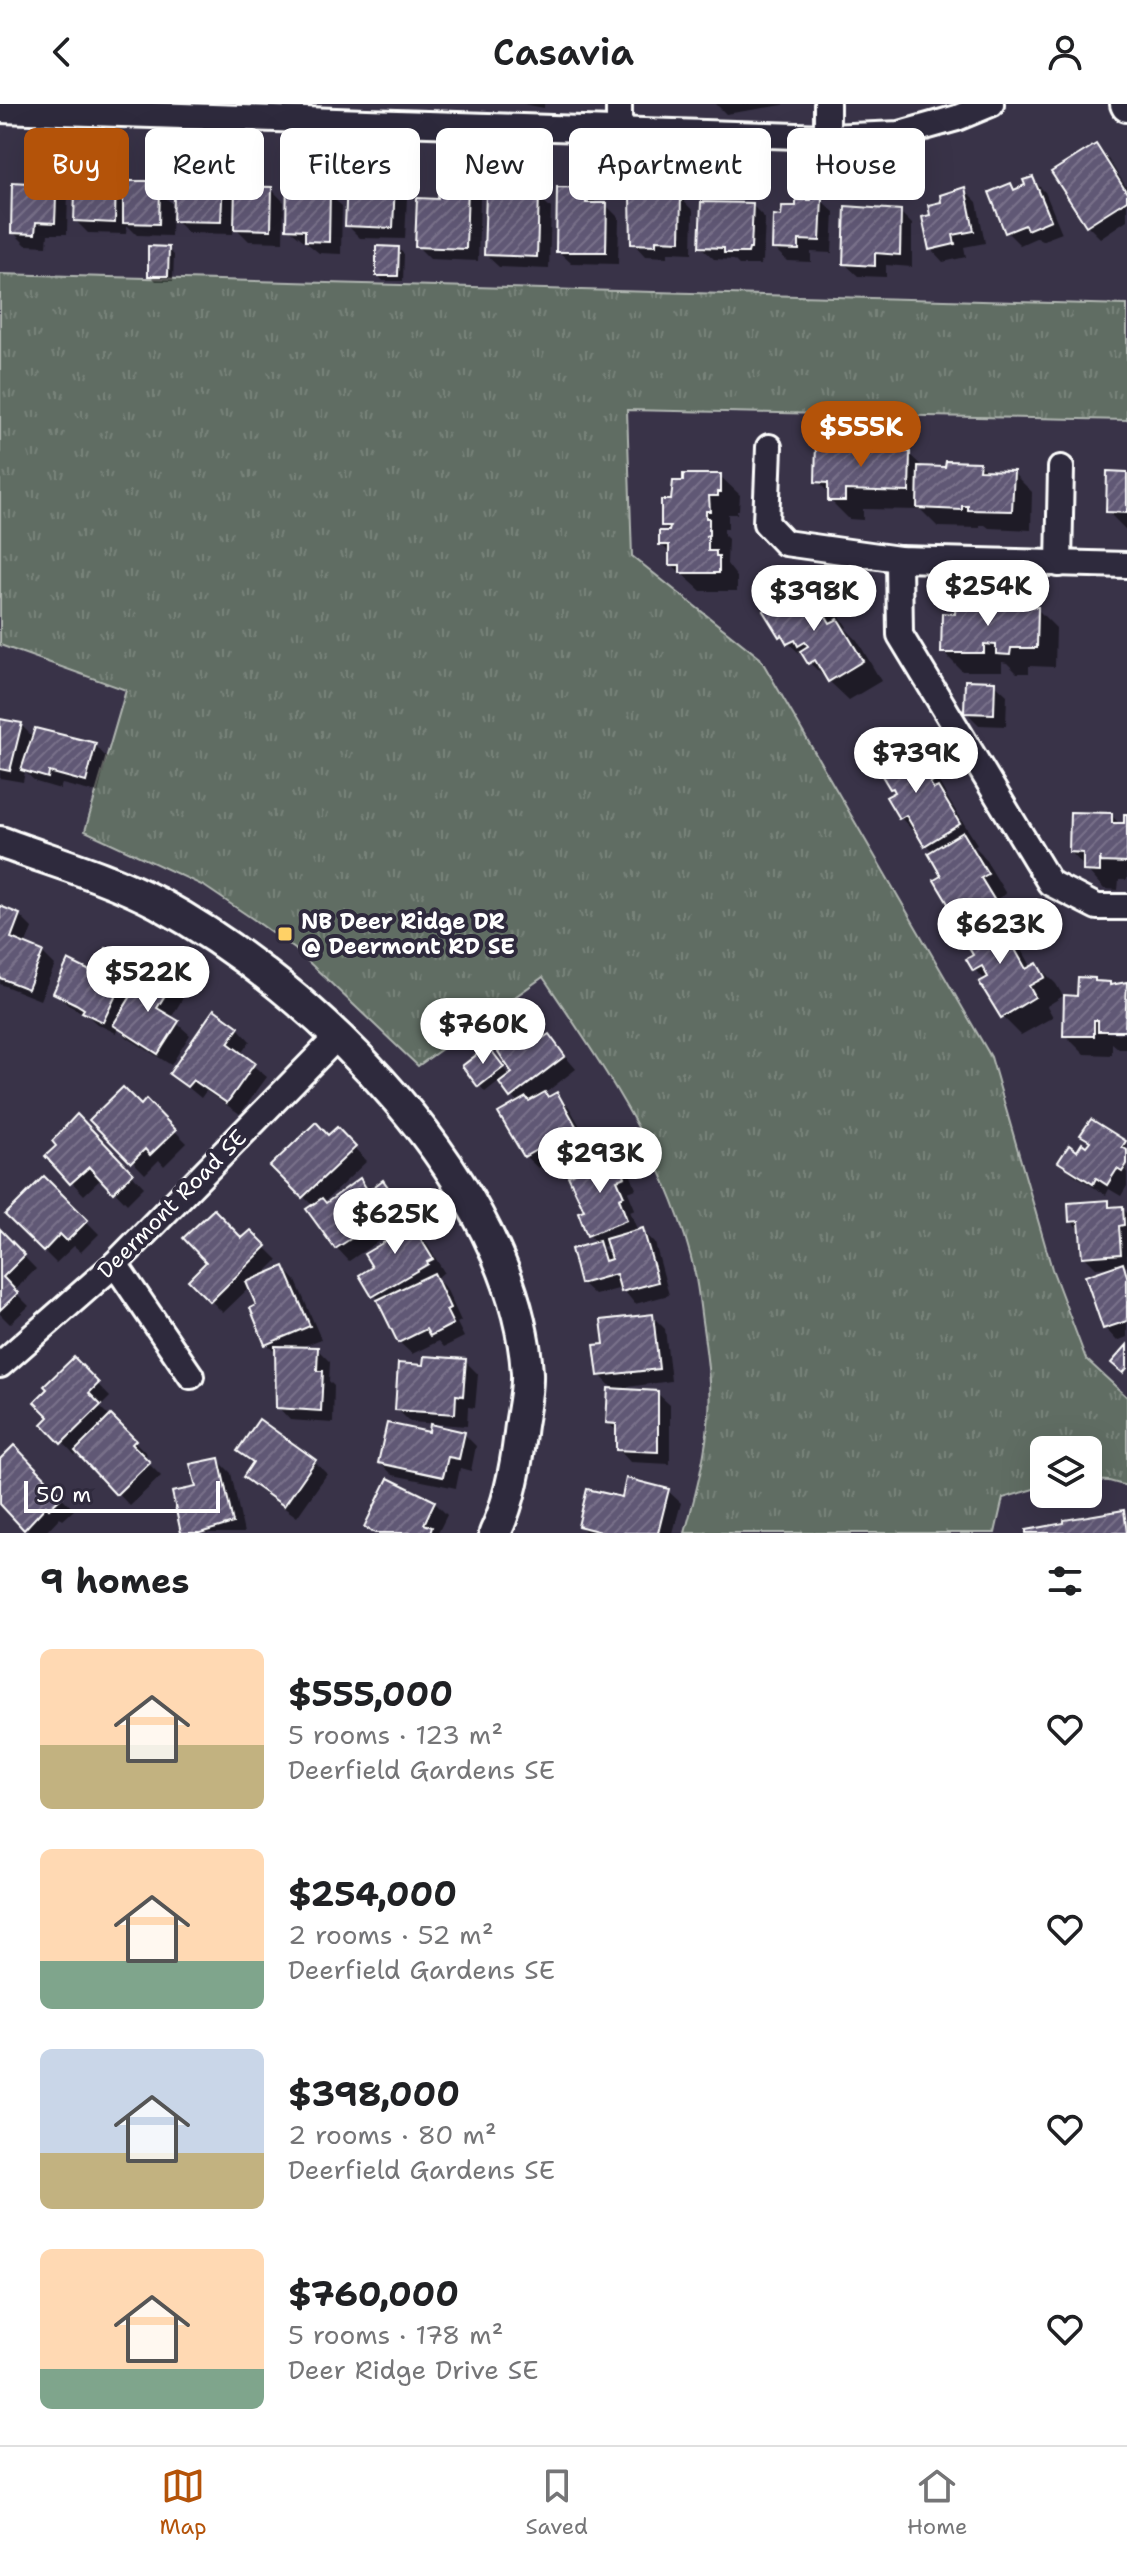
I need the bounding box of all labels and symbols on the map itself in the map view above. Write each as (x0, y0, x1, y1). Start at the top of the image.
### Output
pin: $555K (805, 401, 917, 469)
pin: $254K (932, 560, 1044, 628)
pin: $398K (758, 565, 870, 633)
pin: $739K (860, 727, 972, 795)
pin: $623K (944, 898, 1056, 966)
place label: NB Deer Ridge DR @ Deermont RD SE (301, 907, 515, 961)
marker: NB Deer Ridge DR @ Deermont RD SE (276, 925, 294, 943)
pin: $522K (92, 946, 204, 1014)
pin: $760K (427, 998, 539, 1066)
street label: Deermont Road SE (91, 1123, 253, 1285)
pin: $293K (544, 1127, 656, 1195)
pin: $625K (339, 1188, 451, 1256)
scale bar (24, 1477, 220, 1513)

